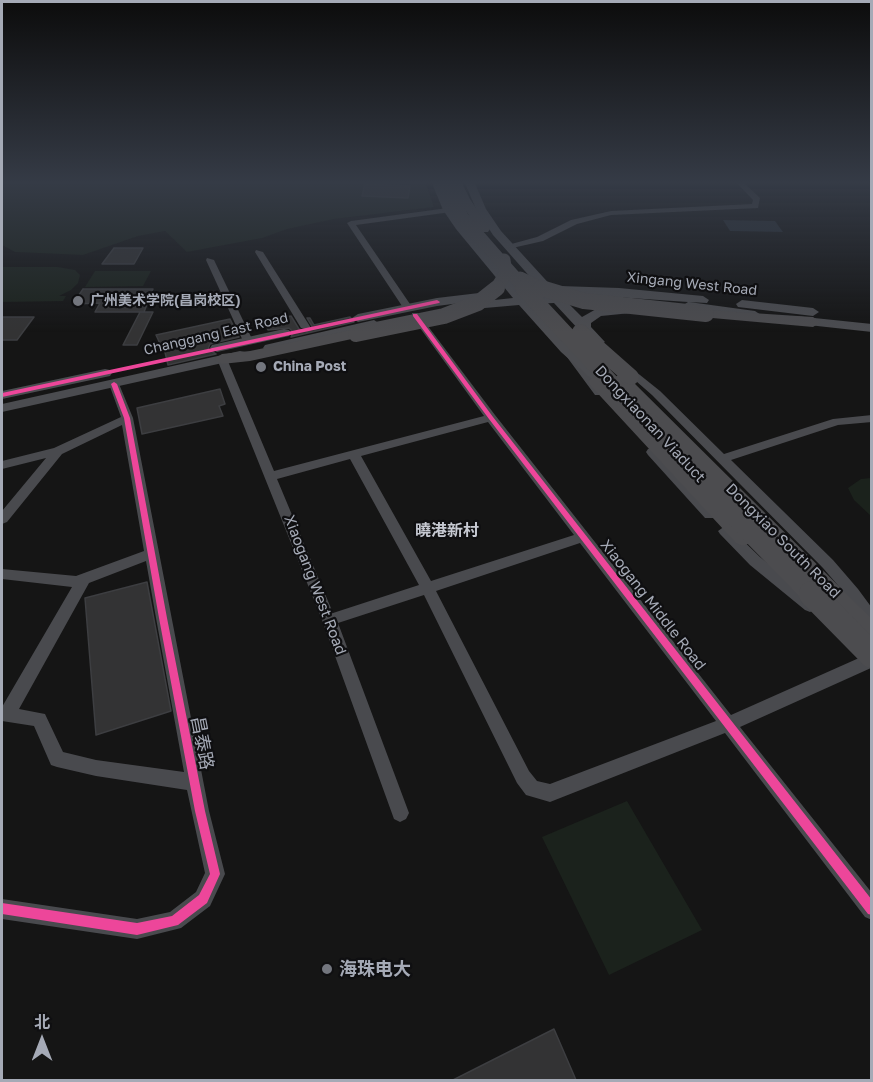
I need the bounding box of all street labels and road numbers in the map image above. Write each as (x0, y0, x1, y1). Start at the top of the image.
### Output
street label: Xingang West Road (626, 269, 758, 299)
street label: Changgang East Road (142, 309, 290, 359)
street label: Dongxiaonan Viaduct (591, 362, 709, 486)
street label: Dongxiao South Road (722, 480, 844, 602)
street label: Xiaogang West Road (280, 513, 350, 657)
street label: Xiaogang Middle Road (596, 536, 710, 674)
street label: 昌泰路 (186, 714, 218, 772)

